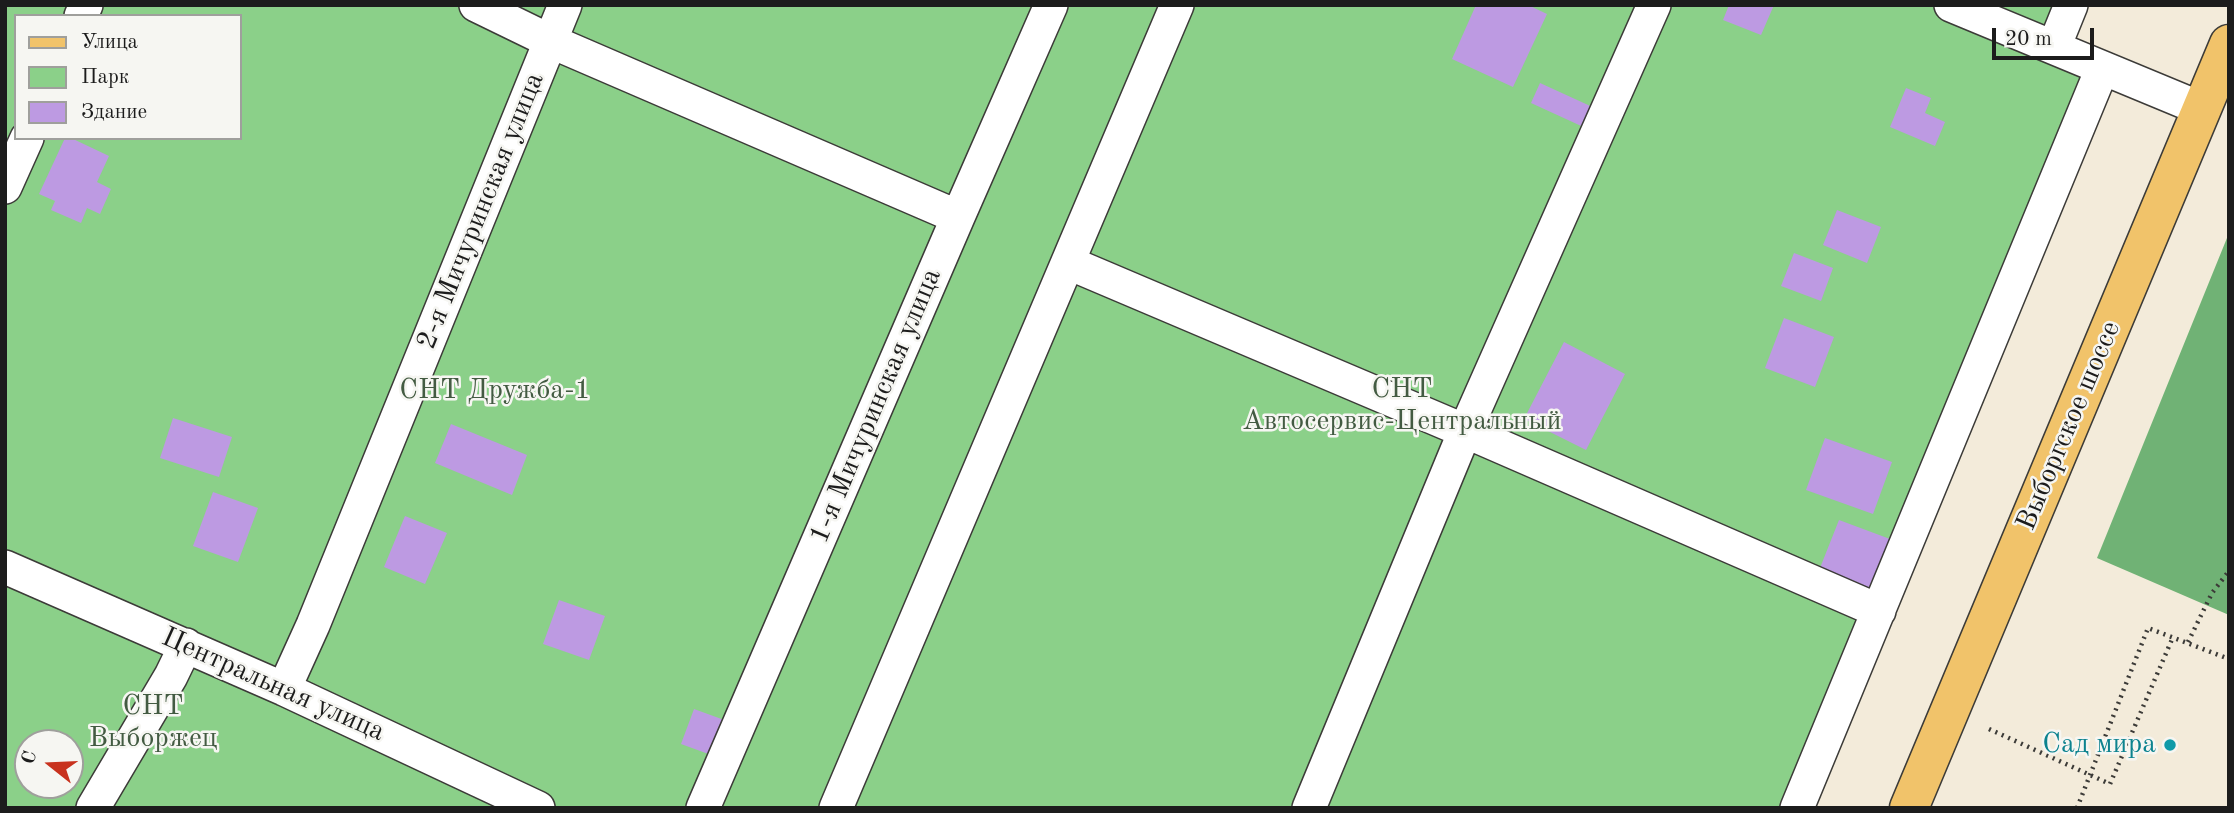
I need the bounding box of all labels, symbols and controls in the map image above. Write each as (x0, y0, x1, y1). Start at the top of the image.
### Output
legend (14, 14, 242, 140)
scale bar (1996, 14, 2098, 58)
text: 20 m (2005, 29, 2052, 50)
text: Улица (81, 32, 138, 53)
text: Парк (81, 67, 129, 88)
street label: 2-я Мичуринская улица (410, 68, 552, 354)
text: Здание (81, 102, 147, 123)
street label: 1-я Мичуринская улица (803, 263, 949, 549)
street label: Выборгское шоссе (2010, 316, 2128, 536)
park label: СНТ Автосервис-Центральный (1242, 373, 1562, 439)
park label: СНТ Дружба-1 (399, 374, 591, 408)
street label: Центральная улица (156, 621, 390, 749)
park label: СНТ Выборжец (89, 690, 217, 756)
place label: Сад мира (2042, 728, 2156, 762)
north arrow (14, 729, 84, 799)
marker: Сад мира (2162, 737, 2178, 753)
text: С (19, 749, 41, 767)

